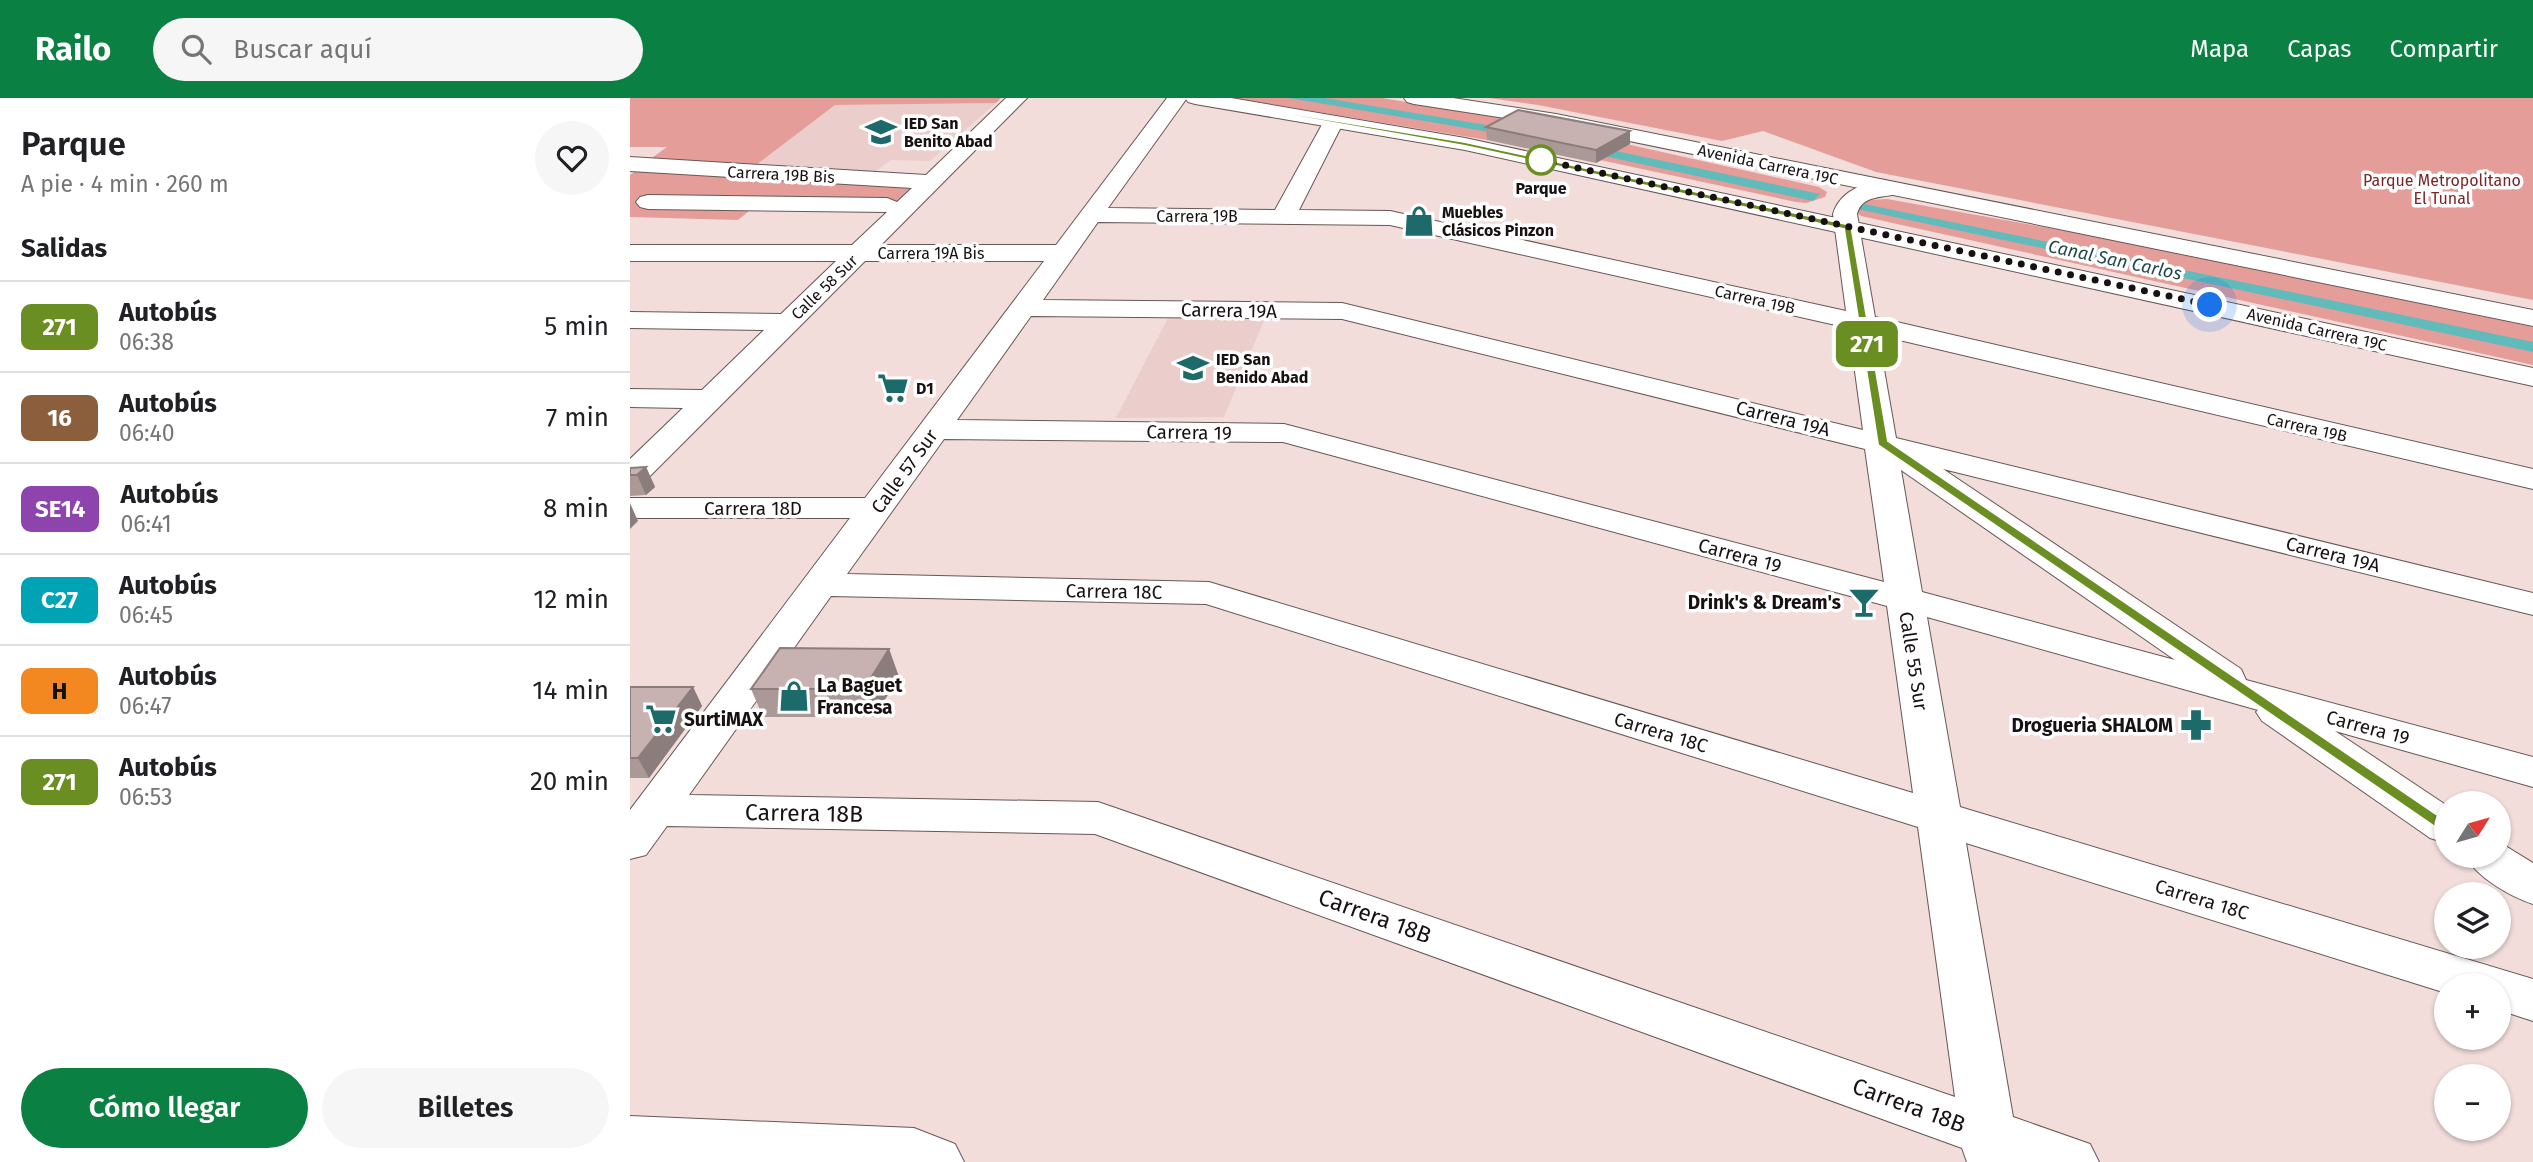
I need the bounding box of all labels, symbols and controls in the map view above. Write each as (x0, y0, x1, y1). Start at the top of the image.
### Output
search box (153, 18, 643, 81)
text: Railo (35, 29, 111, 69)
icon: search (177, 30, 215, 68)
text: Buscar aquí (233, 34, 372, 65)
text: Mapa (2190, 35, 2249, 63)
text: Capas (2287, 35, 2351, 63)
text: Compartir (2389, 35, 2498, 63)
place label: IED San Benito Abad (904, 114, 993, 151)
school or university icon: IED San Benito Abad (864, 115, 898, 149)
button: heart (535, 121, 609, 195)
text: Parque (21, 124, 126, 164)
street label: Avenida Carrera 19C (1696, 140, 1840, 189)
marker: Parque (1526, 145, 1556, 175)
street label: Carrera 19B Bis (727, 162, 835, 187)
text: A pie · 4 min · 260 m (21, 170, 229, 198)
park label: Parque Metropolitano El Tunal (2363, 171, 2521, 208)
place label: Parque (1515, 179, 1567, 198)
place label: Muebles Clásicos Pinzon (1442, 203, 1554, 240)
shop icon: Muebles Clásicos Pinzon (1402, 204, 1436, 238)
street label: Carrera 19B (1156, 207, 1238, 226)
text: Salidas (21, 233, 107, 264)
water label: Canal San Carlos (2046, 235, 2184, 285)
street label: Carrera 19A Bis (878, 244, 984, 263)
street label: Calle 58 Sur (787, 250, 862, 324)
street label: Carrera 19B (1713, 281, 1797, 318)
your location (2192, 287, 2227, 322)
text: Autobús (119, 297, 217, 328)
street label: Carrera 19A (1181, 298, 1277, 323)
street label: Avenida Carrera 19C (2245, 304, 2389, 355)
text: 5 min (544, 311, 609, 342)
text: 271 (42, 313, 77, 341)
line badge: 271 (1827, 321, 1907, 367)
text: 06:38 (119, 328, 174, 356)
text: 271 (1850, 330, 1884, 358)
place label: IED San Benido Abad (1216, 350, 1308, 387)
school or university icon: IED San Benido Abad (1176, 351, 1210, 385)
supermarket icon: D1 (876, 371, 910, 405)
place label: D1 (916, 379, 934, 398)
text: Autobús (119, 388, 217, 419)
street label: Carrera 19A (1733, 396, 1832, 441)
text: 7 min (546, 402, 609, 433)
text: 16 (47, 404, 72, 432)
street label: Carrera 19B (2265, 409, 2349, 446)
text: 06:40 (119, 419, 175, 447)
street label: Carrera 19 (1146, 420, 1232, 445)
street label: Calle 57 Sur (866, 424, 943, 518)
text: Autobús (120, 479, 218, 510)
text: 8 min (543, 493, 609, 524)
text: SE14 (35, 495, 85, 523)
street label: Carrera 18D (704, 497, 802, 520)
text: 06:41 (120, 510, 172, 538)
street label: Carrera 19A (2283, 532, 2382, 577)
street label: Carrera 19 (1696, 533, 1784, 578)
text: Autobús (119, 570, 217, 601)
street label: Carrera 18C (1065, 579, 1163, 604)
text: 12 min (533, 584, 609, 615)
bar icon: Drink's & Dream's (1847, 585, 1881, 619)
text: C27 (41, 586, 78, 614)
place label: Drink's & Dream's (1688, 591, 1841, 614)
text: 06:45 (119, 601, 173, 629)
street label: Calle 55 Sur (1894, 610, 1933, 713)
text: Autobús (119, 661, 217, 692)
place label: La Baguet Francesa (817, 674, 903, 719)
text: 14 min (532, 675, 609, 706)
text: H (52, 677, 67, 705)
shop icon: La Baguet Francesa (777, 679, 811, 713)
text: 06:47 (119, 692, 171, 720)
supermarket icon: SurtiMAX (644, 702, 678, 736)
street label: Carrera 19 (2324, 705, 2412, 750)
street label: Carrera 18C (1611, 707, 1711, 758)
place label: SurtiMAX (684, 708, 764, 731)
pharmacy icon: Drogueria SHALOM (2179, 708, 2213, 742)
place label: Drogueria SHALOM (2011, 714, 2173, 737)
text: Autobús (119, 752, 217, 783)
text: 20 min (530, 766, 609, 797)
text: 271 (42, 768, 77, 796)
text: 06:53 (119, 783, 173, 811)
north arrow (2434, 791, 2511, 868)
map controls (2434, 791, 2511, 1141)
street label: Carrera 18B (745, 798, 863, 828)
street label: Carrera 18C (2152, 874, 2252, 925)
button: layers (2434, 882, 2511, 959)
street label: Carrera 18B (1315, 883, 1435, 949)
button: + (2434, 973, 2511, 1050)
button: − (2434, 1064, 2511, 1141)
button: Cómo llegar (21, 1068, 308, 1148)
button: Billetes (322, 1068, 609, 1148)
street label: Carrera 18B (1849, 1072, 1969, 1138)

